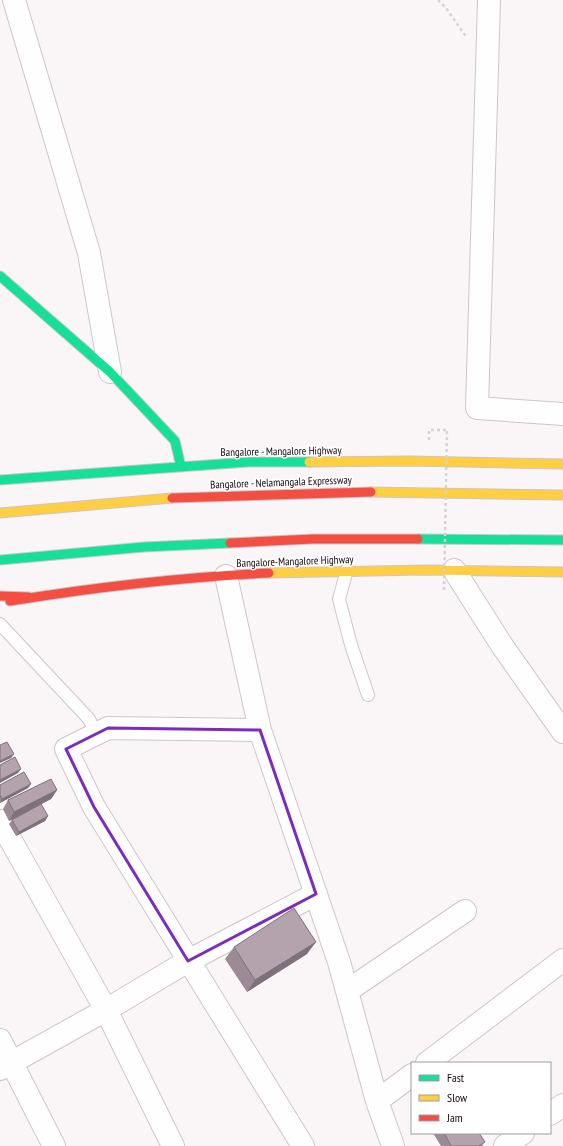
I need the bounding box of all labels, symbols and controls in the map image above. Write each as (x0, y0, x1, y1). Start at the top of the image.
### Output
street label: Bangalore - Mangalore Highway (220, 443, 342, 459)
street label: Bangalore - Nelamangala Expressway (210, 473, 353, 491)
street label: Bangalore-Mangalore Highway (236, 552, 355, 570)
legend (411, 1062, 551, 1134)
text: Fast (447, 1070, 465, 1085)
text: Slow (447, 1090, 468, 1105)
text: Jam (446, 1110, 463, 1125)

